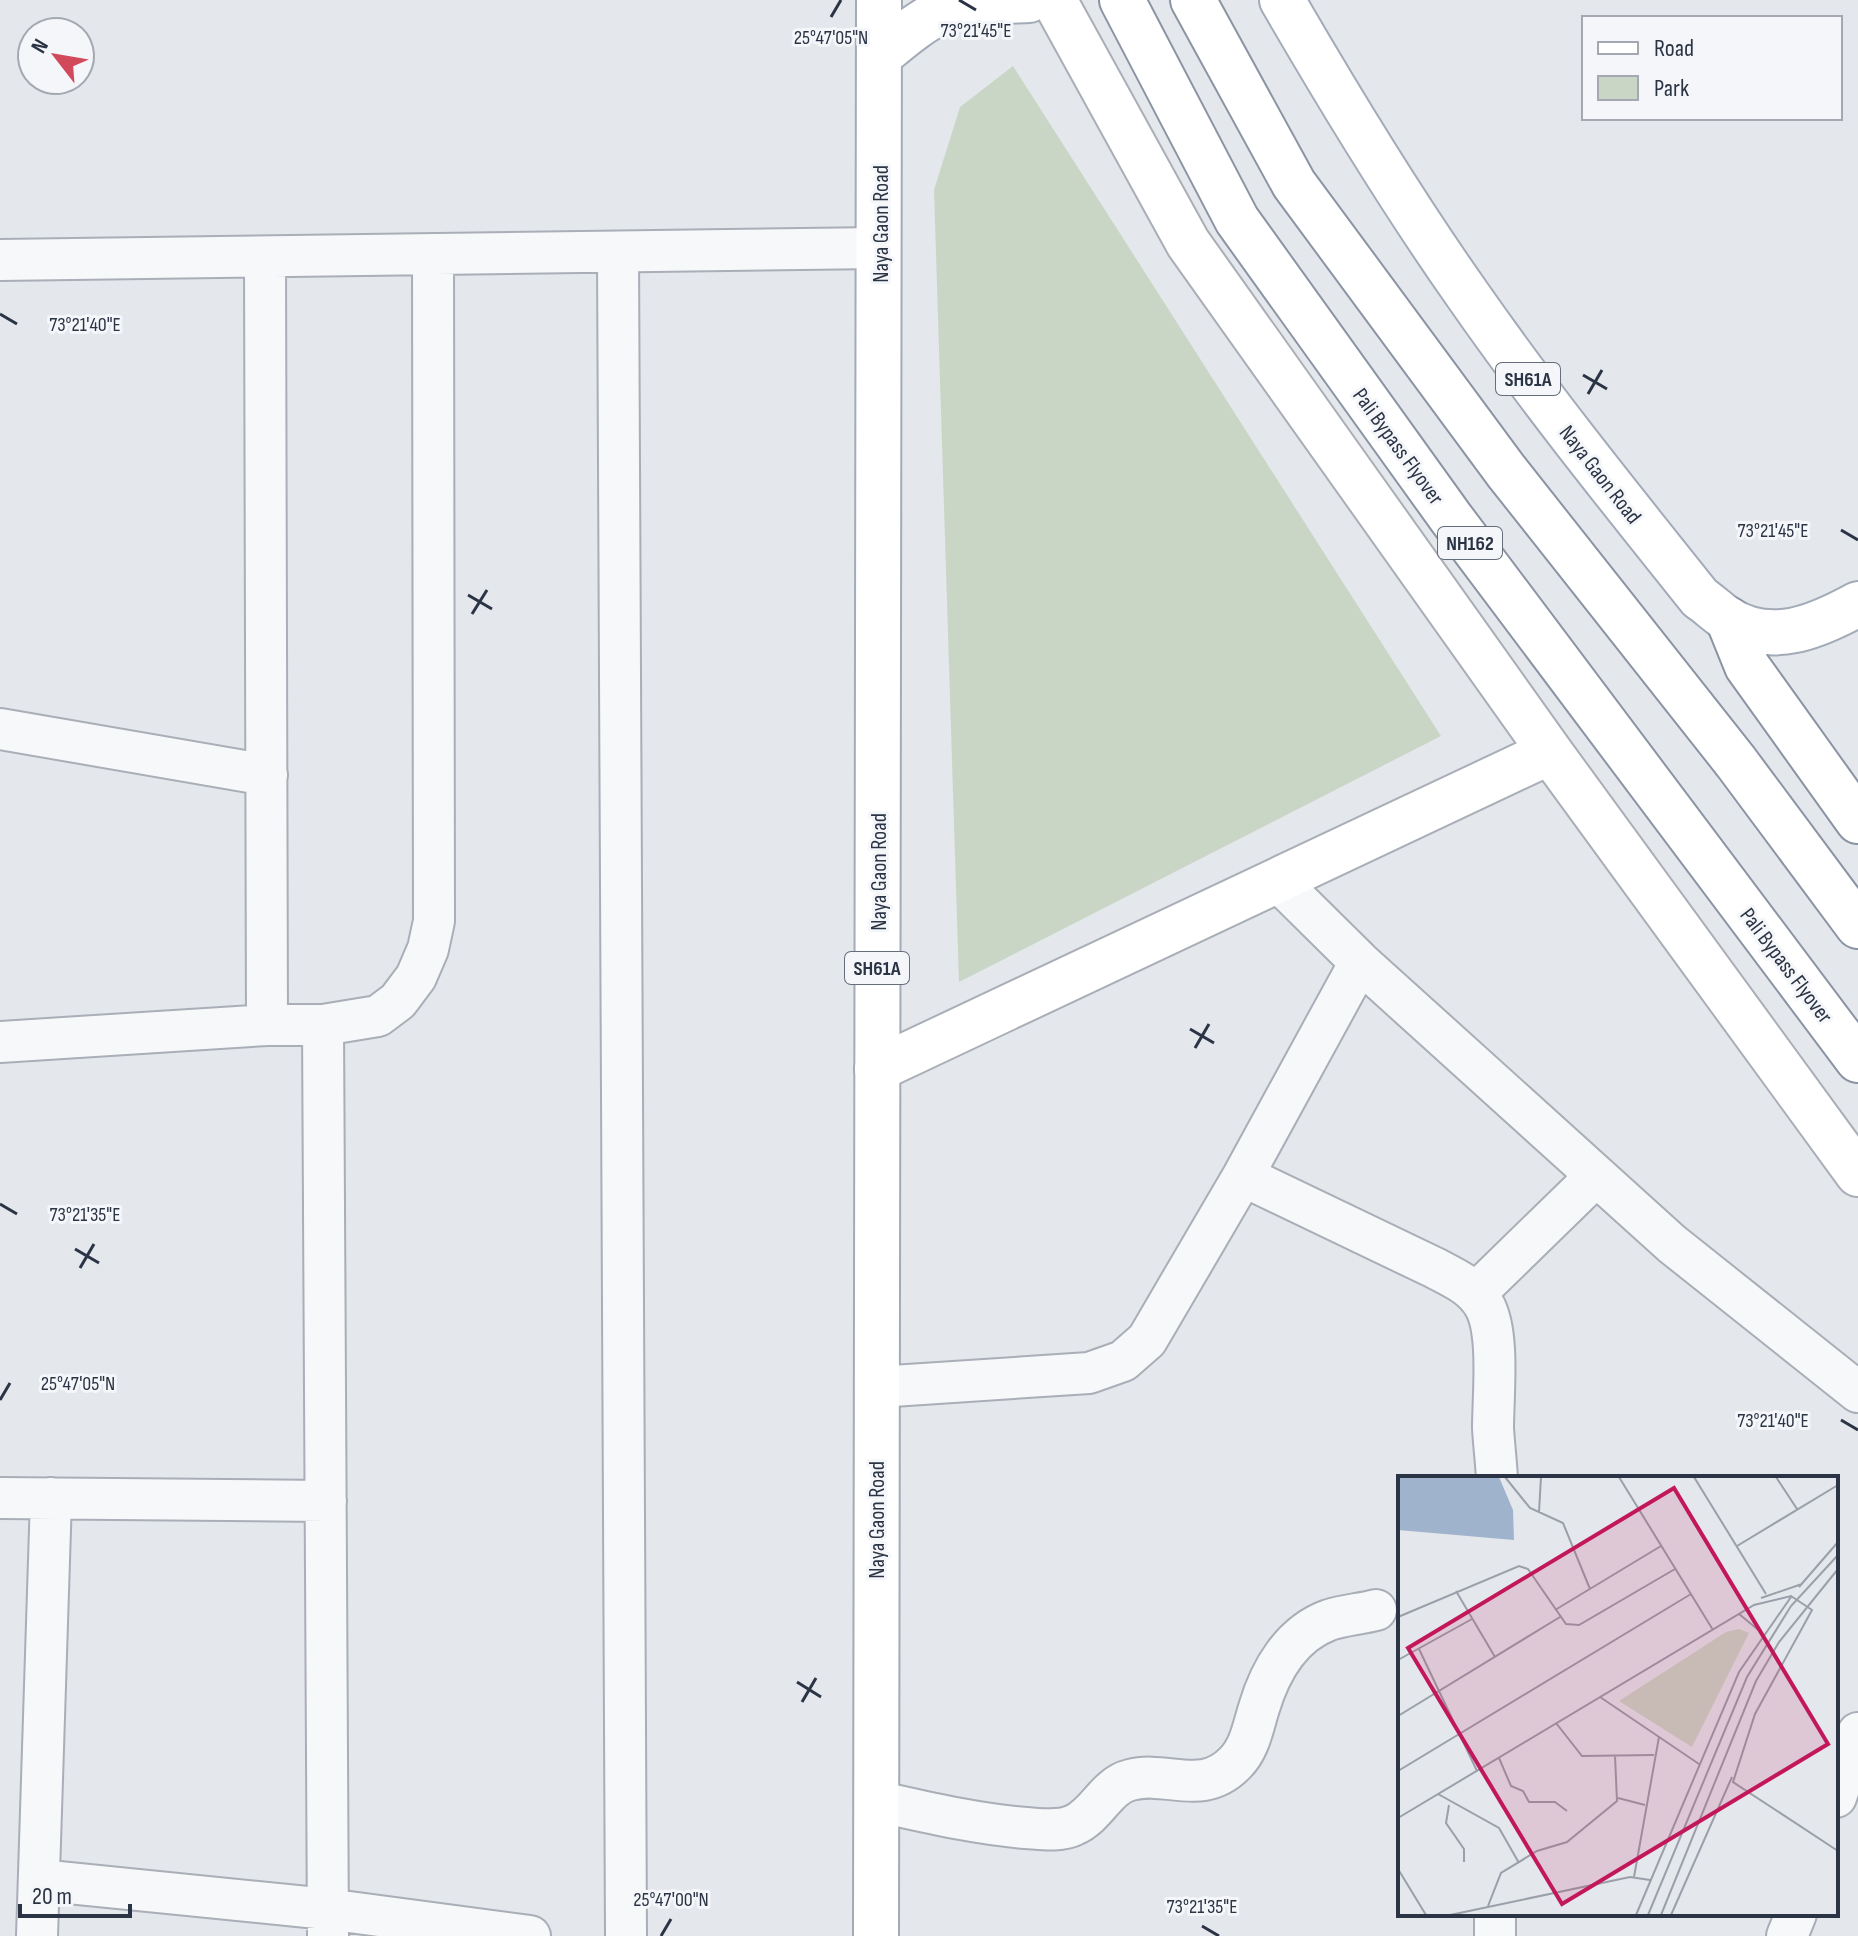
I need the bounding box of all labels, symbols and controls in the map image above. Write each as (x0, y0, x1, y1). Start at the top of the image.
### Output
north arrow (16, 16, 96, 96)
legend (1582, 16, 1842, 120)
text: 73°21'45"E (941, 19, 1011, 43)
text: 25°47'05"N (794, 26, 868, 50)
text: N (26, 34, 55, 58)
text: Road (1654, 34, 1694, 63)
text: Park (1654, 74, 1689, 103)
street label: Naya Gaon Road (868, 165, 895, 283)
text: 73°21'40"E (49, 313, 121, 337)
road number: SH61A (1496, 363, 1560, 395)
street label: Pali Bypass Flyover (1346, 383, 1449, 510)
street label: Naya Gaon Road (1553, 420, 1647, 530)
text: 73°21'45"E (1738, 519, 1808, 543)
road number: NH162 (1438, 527, 1502, 559)
street label: Naya Gaon Road (866, 813, 893, 931)
street label: Pali Bypass Flyover (1734, 903, 1838, 1029)
road number: SH61A (845, 952, 909, 984)
text: 73°21'35"E (50, 1203, 120, 1227)
text: 25°47'05"N (41, 1372, 115, 1396)
text: 73°21'40"E (1737, 1409, 1809, 1433)
street label: Naya Gaon Road (864, 1461, 891, 1579)
inset map (1398, 1476, 1838, 1916)
scale bar (20, 1868, 130, 1918)
text: 20 m (32, 1882, 72, 1911)
text: 25°47'00"N (633, 1888, 709, 1912)
text: 73°21'35"E (1167, 1895, 1237, 1919)

